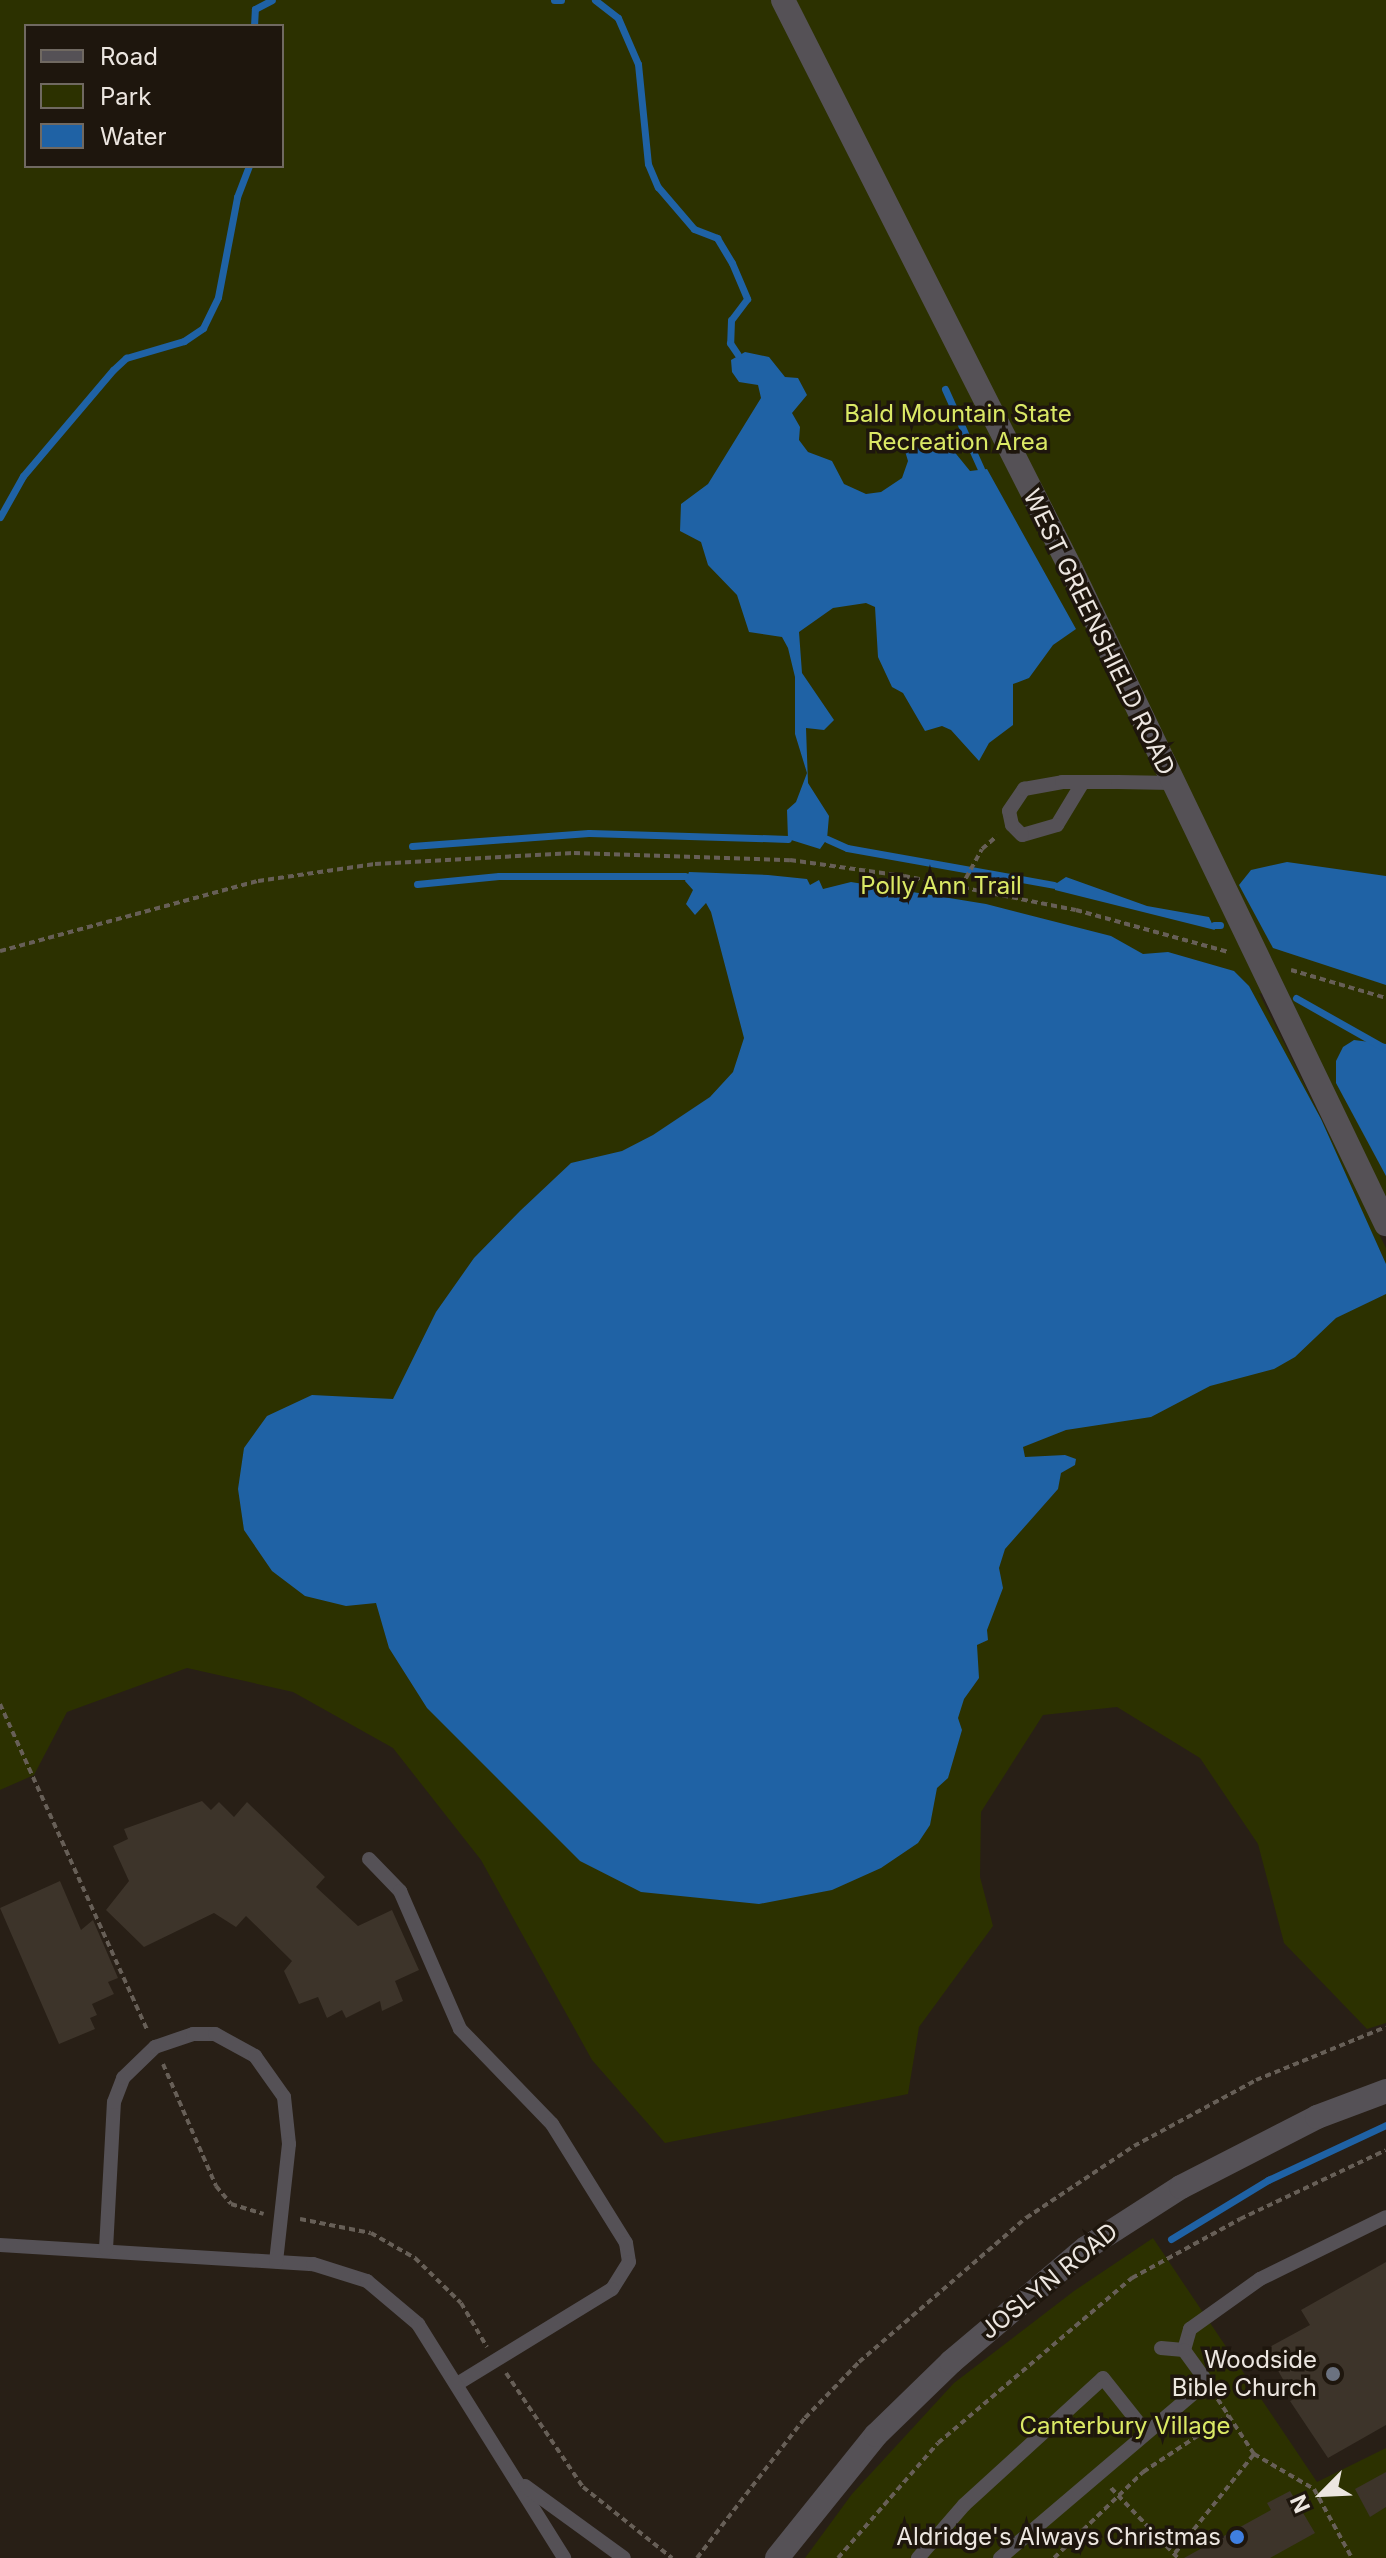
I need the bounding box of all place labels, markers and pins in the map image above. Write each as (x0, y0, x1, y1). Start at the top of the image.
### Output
place label: Woodside Bible Church (1172, 2346, 1317, 2402)
marker: Woodside Bible Church (1324, 2365, 1342, 2383)
place label: Aldridge's Always Christmas (896, 2523, 1221, 2551)
marker: Aldridge's Always Christmas (1228, 2528, 1246, 2546)

